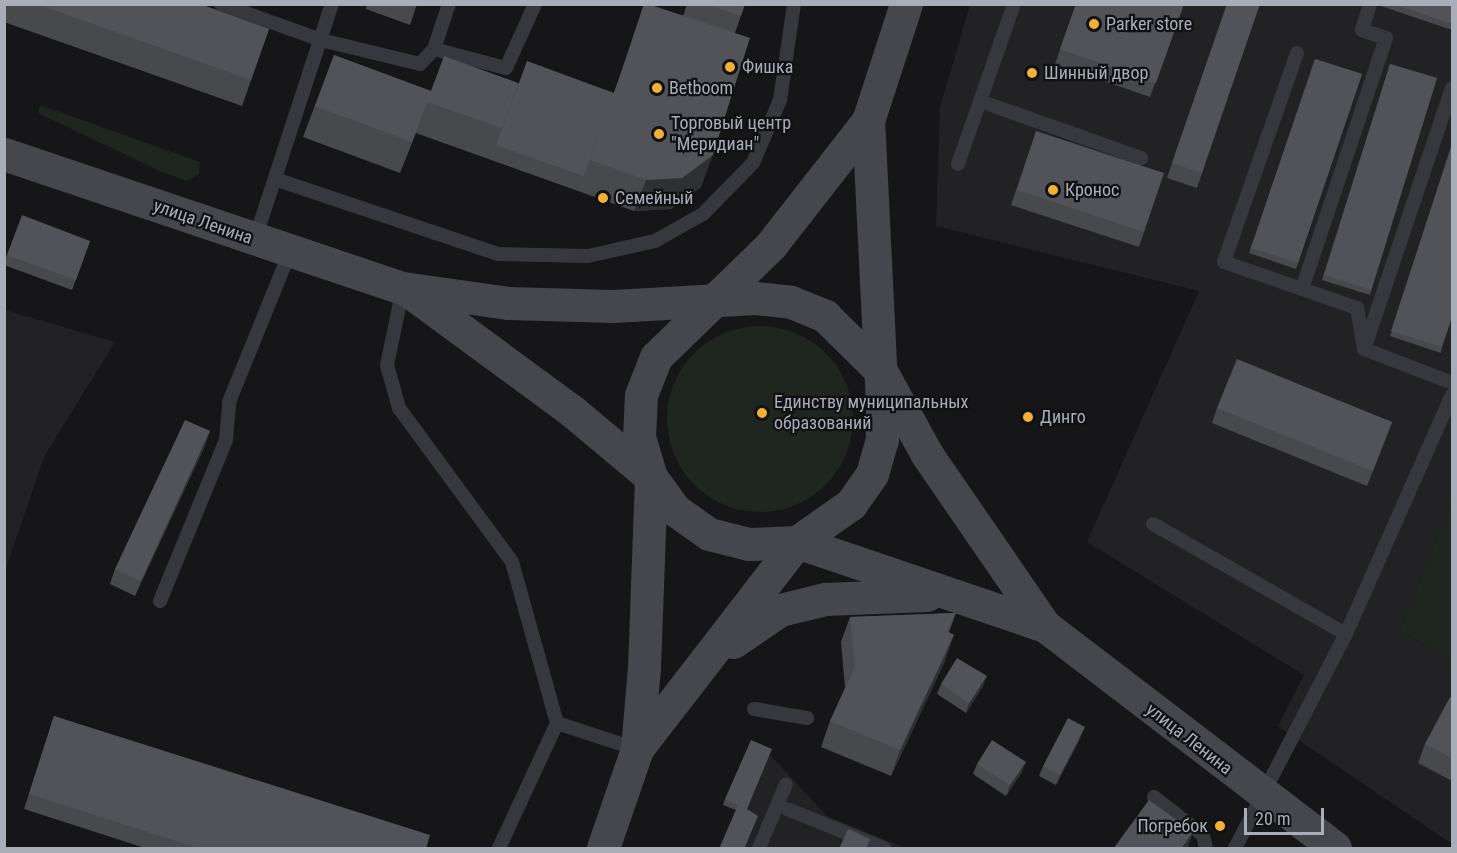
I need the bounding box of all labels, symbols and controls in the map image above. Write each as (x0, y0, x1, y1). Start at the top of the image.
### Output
place label: Parker store (1106, 13, 1192, 35)
marker: Parker store (1087, 17, 1101, 31)
place label: Фишка (742, 56, 793, 78)
marker: Фишка (723, 60, 737, 74)
place label: Шинный двор (1044, 62, 1148, 84)
marker: Шинный двор (1025, 66, 1039, 80)
place label: Betboom (669, 77, 733, 99)
marker: Betboom (650, 81, 664, 95)
place label: Торговый центр "Меридиан" (671, 113, 791, 156)
marker: Торговый центр "Меридиан" (652, 127, 666, 141)
place label: Кронос (1065, 179, 1119, 201)
marker: Кронос (1046, 183, 1060, 197)
place label: Семейный (615, 187, 693, 209)
marker: Семейный (596, 191, 610, 205)
street label: улица Ленина (151, 195, 255, 249)
place label: Единству муниципальных образований (774, 392, 968, 434)
marker: Единству муниципальных образований (755, 406, 769, 420)
place label: Динго (1040, 406, 1086, 428)
marker: Динго (1021, 410, 1035, 424)
street label: улица Ленина (1142, 699, 1236, 779)
scale bar (1247, 796, 1326, 834)
text: 20 m (1255, 808, 1290, 829)
place label: Погребок (1137, 815, 1208, 837)
marker: Погребок (1213, 819, 1227, 833)

